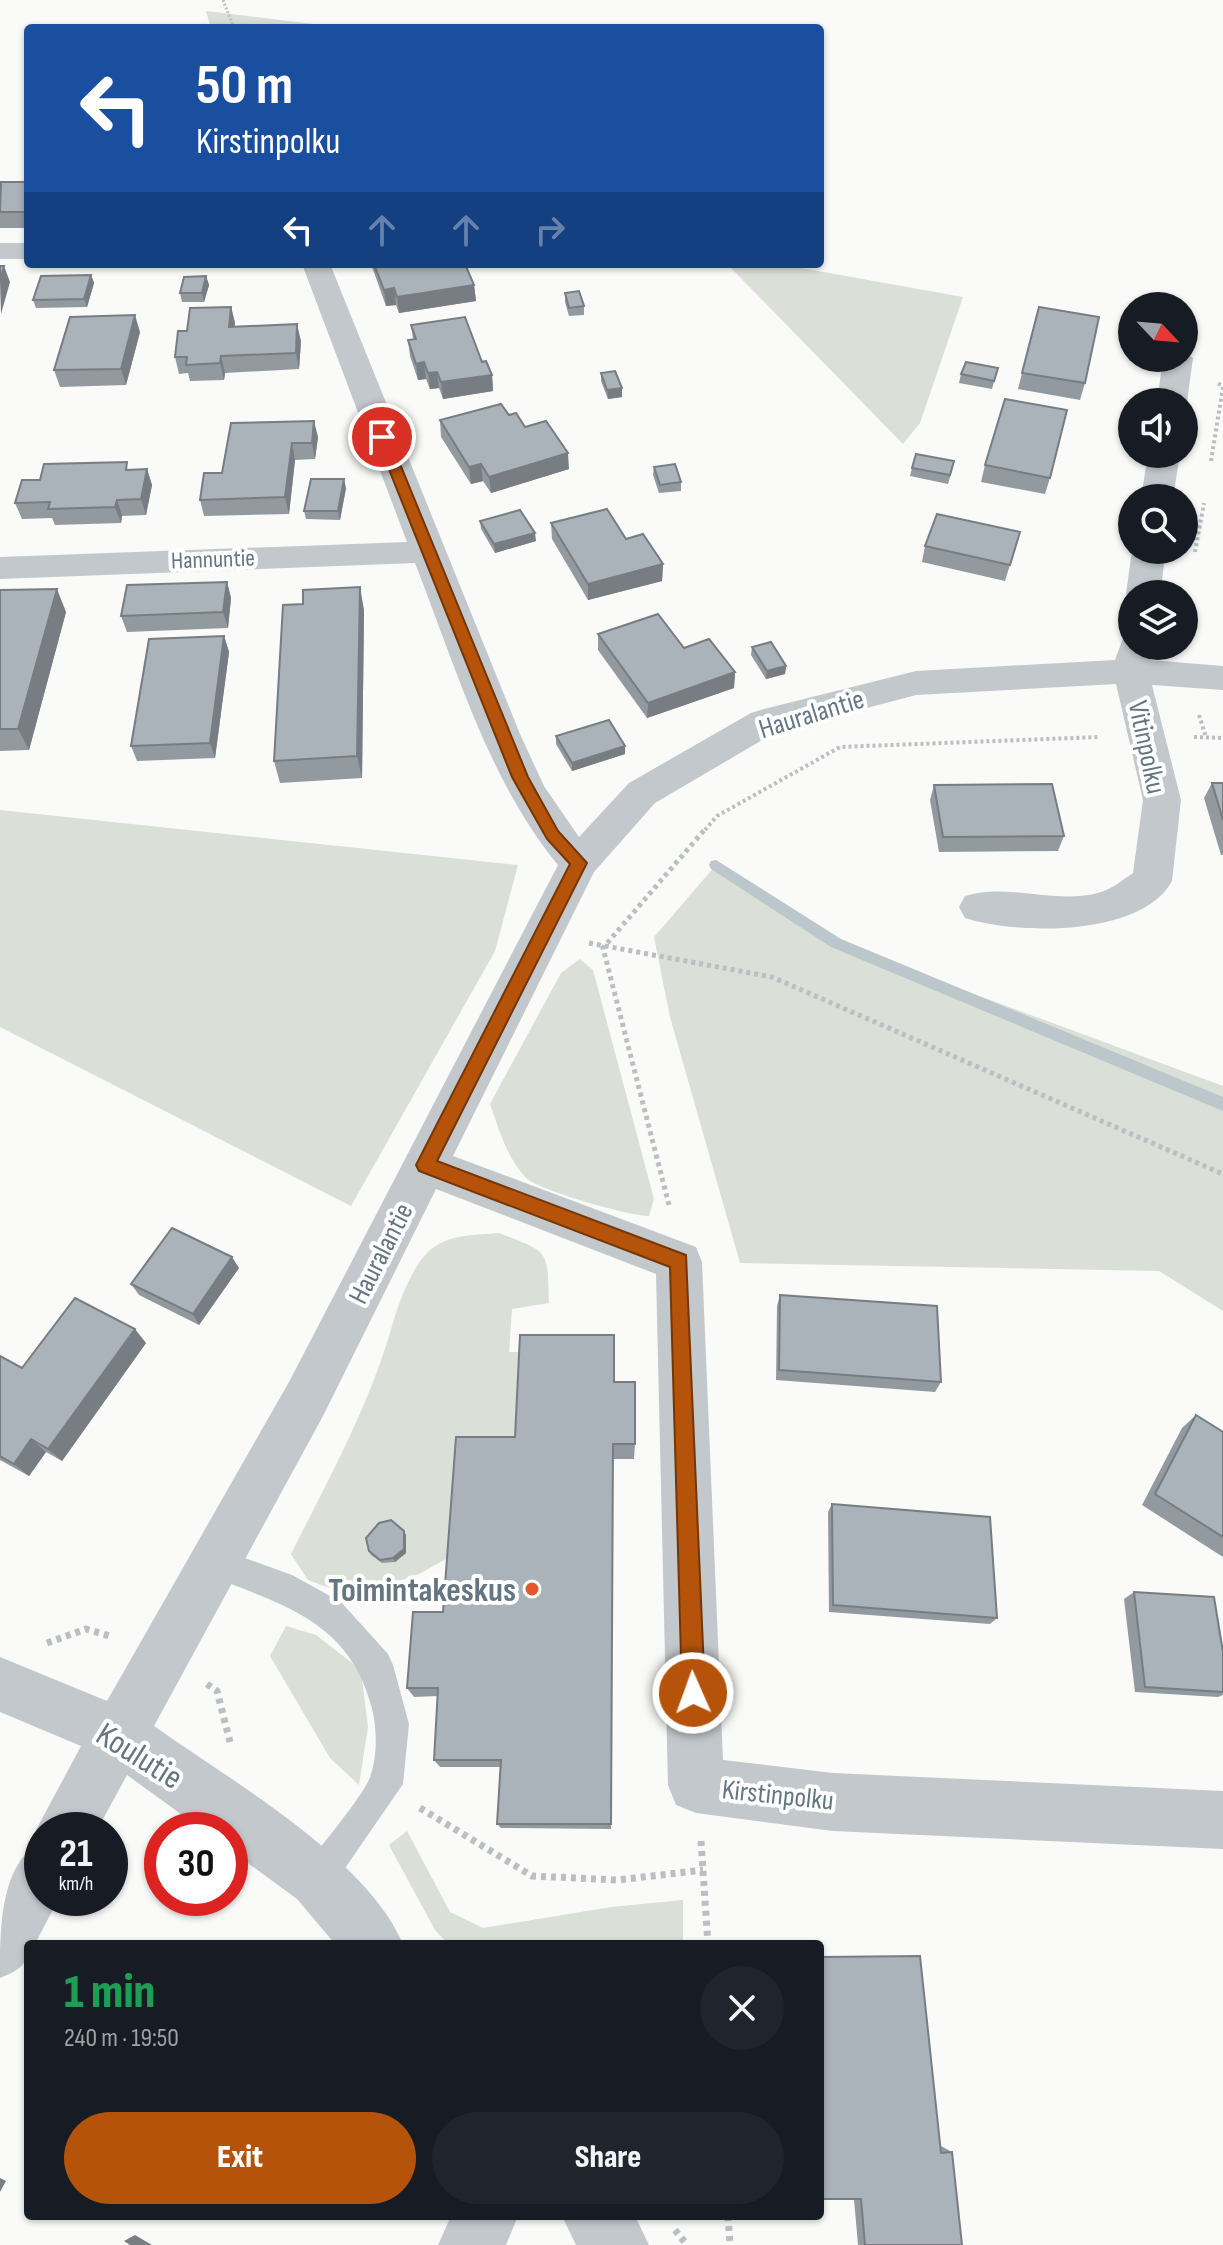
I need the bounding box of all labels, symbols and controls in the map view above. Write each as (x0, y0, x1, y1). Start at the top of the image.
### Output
text: 50 m (196, 53, 293, 120)
icon: left (64, 56, 168, 160)
text: Kirstinpolku (196, 121, 340, 164)
icon: left (276, 208, 320, 252)
icon: ahead (360, 208, 404, 252)
icon: ahead (444, 208, 488, 252)
icon: right (528, 208, 572, 252)
north arrow (1118, 292, 1198, 372)
map controls (1118, 292, 1198, 660)
button: sound (1118, 388, 1198, 468)
pin (348, 403, 416, 471)
icon: arrive (360, 415, 404, 459)
button: search (1118, 484, 1198, 564)
street label: Hannuntie (171, 544, 255, 575)
button: layers (1118, 580, 1198, 660)
street label: Hauralantie (755, 683, 868, 746)
street label: Vitinpolku (1121, 698, 1172, 797)
street label: Hauralantie (342, 1198, 421, 1309)
place label: Toimintakeskus (328, 1570, 516, 1611)
marker: Toimintakeskus (523, 1580, 541, 1598)
position arrow (651, 1651, 735, 1735)
street label: Koulutie (88, 1714, 190, 1799)
street label: Kirstinpolku (720, 1773, 835, 1818)
speed limit sign: 30 (144, 1812, 248, 1916)
text: 21 (59, 1830, 93, 1878)
text: km/h (59, 1872, 93, 1896)
text: 1 min (64, 1964, 155, 2021)
button: close (700, 1966, 784, 2050)
text: 240 m · 19:50 (64, 2023, 179, 2054)
button: Exit (64, 2112, 416, 2204)
button: Share (432, 2112, 784, 2204)

